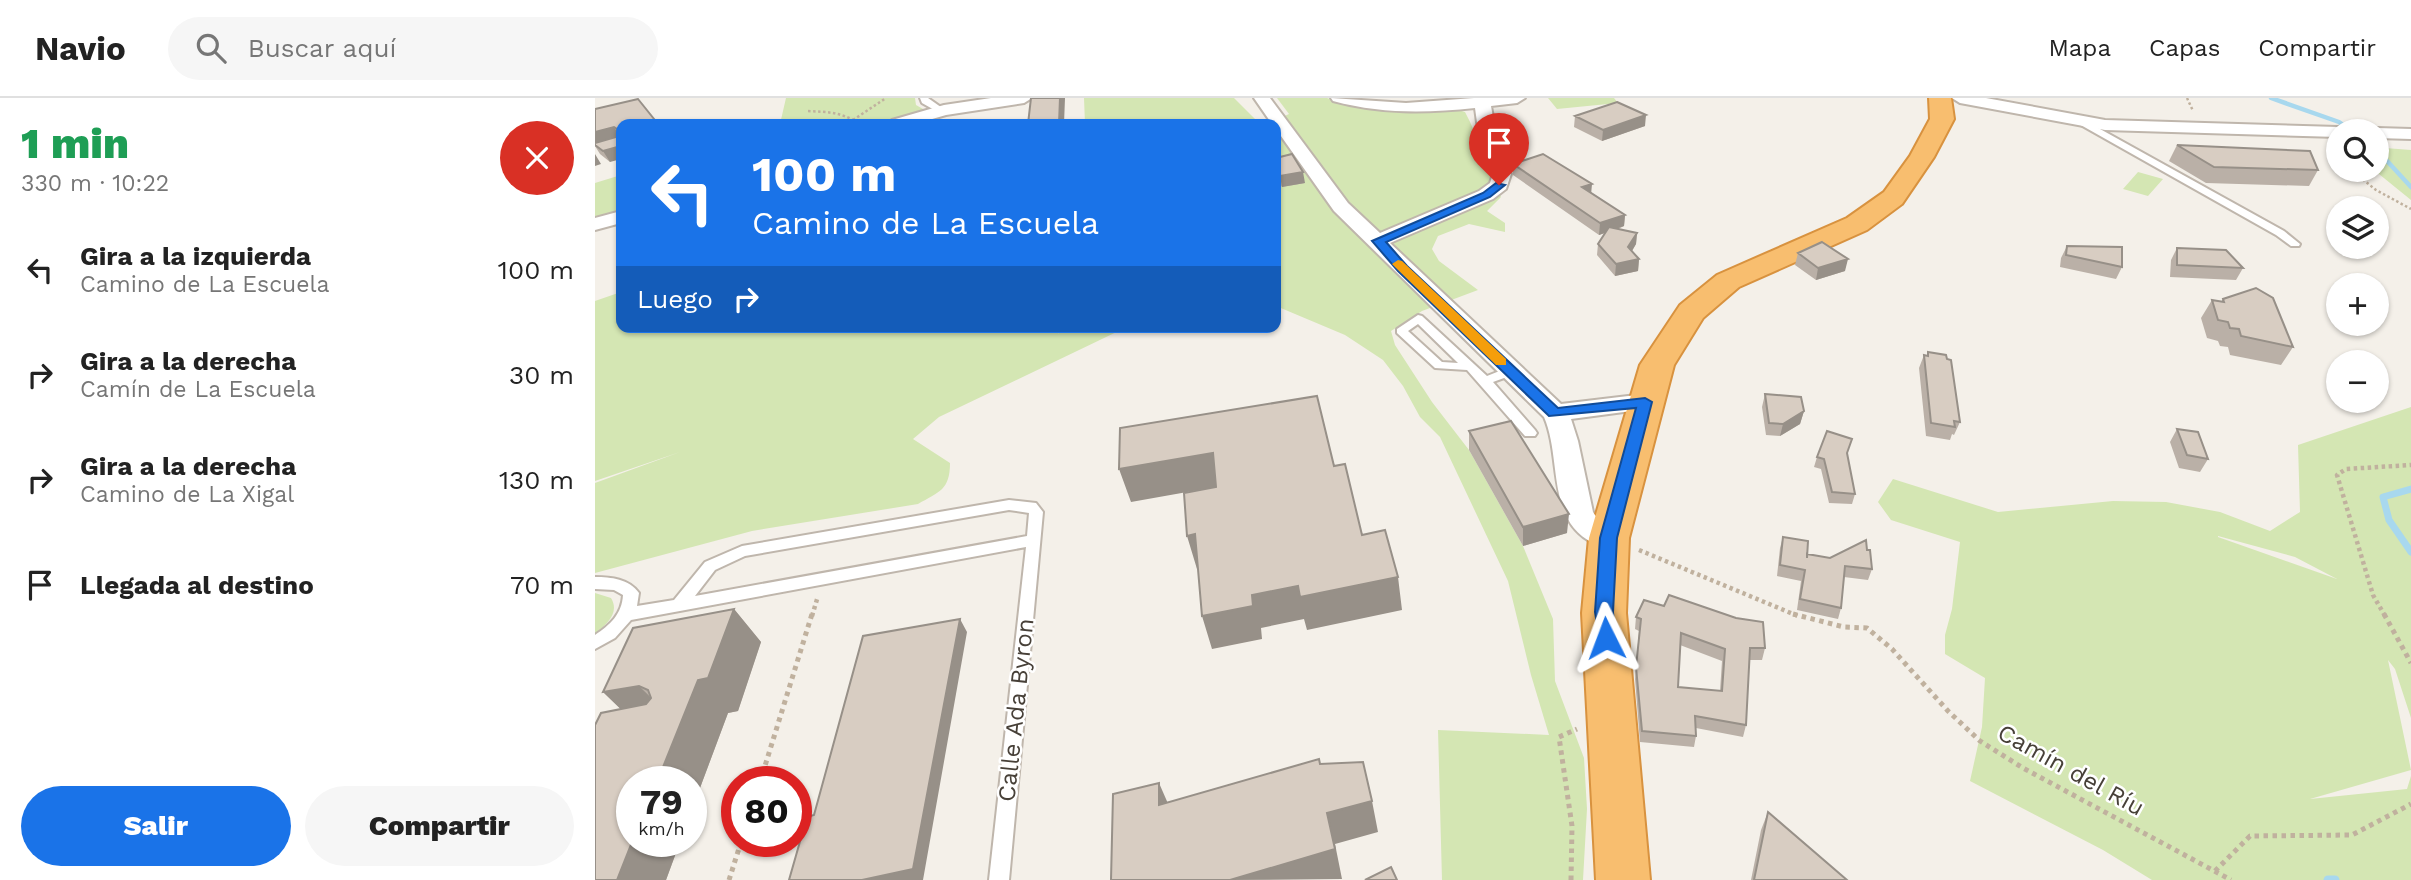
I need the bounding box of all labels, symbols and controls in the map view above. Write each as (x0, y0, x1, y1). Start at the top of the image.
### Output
search box (168, 17, 658, 80)
text: Navio (35, 29, 126, 68)
icon: search (192, 29, 230, 67)
text: Buscar aquí (248, 33, 397, 63)
text: Mapa (2048, 34, 2111, 62)
text: Capas (2149, 34, 2220, 62)
text: Compartir (2258, 34, 2376, 62)
pin (1469, 113, 1529, 185)
text: 1 min (21, 119, 129, 168)
map controls (2326, 119, 2389, 413)
button: search (2326, 119, 2389, 182)
button: close (500, 121, 574, 195)
icon: arrive (1480, 124, 1518, 162)
text: 100 m (752, 145, 896, 203)
icon: left (637, 147, 728, 238)
text: 330 m · 10:22 (21, 170, 169, 197)
button: layers (2326, 196, 2389, 259)
text: Camino de La Escuela (752, 204, 1099, 242)
text: Gira a la izquierda (80, 241, 311, 271)
icon: left (21, 251, 59, 289)
text: 100 m (498, 255, 574, 285)
text: Camino de La Escuela (80, 271, 330, 298)
button: + (2326, 273, 2389, 336)
icon: right (727, 280, 765, 318)
text: Luego (637, 284, 713, 314)
text: Gira a la derecha (80, 346, 296, 376)
button: − (2326, 350, 2389, 413)
icon: right (21, 356, 59, 394)
text: 30 m (509, 360, 574, 390)
text: Camín de La Escuela (80, 376, 316, 403)
text: Gira a la derecha (80, 451, 296, 481)
icon: right (21, 461, 59, 499)
text: 130 m (499, 465, 574, 495)
text: Camino de La Xigal (80, 481, 294, 508)
icon: arrive (21, 566, 59, 604)
text: Llegada al destino (80, 570, 314, 600)
text: 70 m (510, 570, 574, 600)
position arrow (1569, 601, 1643, 675)
street label: Calle Ada Byron (992, 617, 1040, 803)
street label: Camín del Ríu (1993, 718, 2149, 822)
speed limit sign: 80 (721, 766, 812, 857)
text: 79 (640, 781, 683, 823)
button: Salir (21, 786, 291, 866)
button: Compartir (305, 786, 574, 866)
text: km/h (638, 818, 685, 839)

